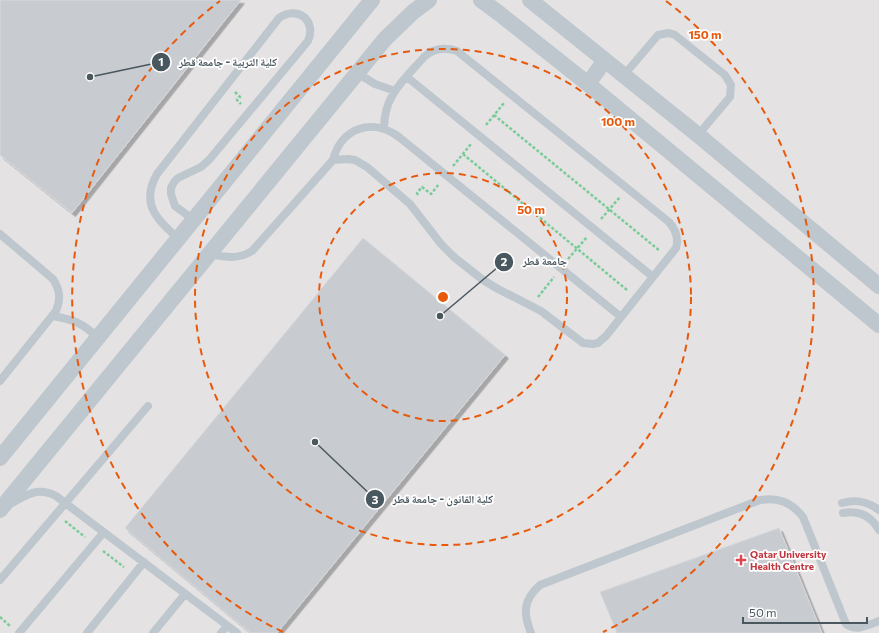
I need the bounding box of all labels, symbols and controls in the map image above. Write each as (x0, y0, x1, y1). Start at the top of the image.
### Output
text: 150 m (688, 27, 722, 41)
callout: كلية التربية - جامعة قطر (151, 50, 285, 73)
text: 1 (158, 54, 164, 68)
text: كلية التربية - جامعة قطر (178, 55, 277, 69)
text: 100 m (601, 114, 635, 128)
text: 50 m (517, 202, 545, 216)
callout: جامعة قطر (494, 250, 575, 273)
text: 2 (501, 254, 508, 268)
text: جامعة قطر (522, 254, 567, 268)
centre of rings (436, 290, 450, 304)
callout: كلية القانون - جامعة قطر (365, 488, 502, 511)
text: 3 (372, 492, 379, 506)
text: كلية القانون - جامعة قطر (392, 492, 493, 507)
place label: Qatar University Health Centre (750, 548, 827, 572)
marker: Qatar University Health Centre (735, 554, 747, 566)
scale bar (743, 599, 867, 625)
text: 50 m (749, 605, 777, 619)

